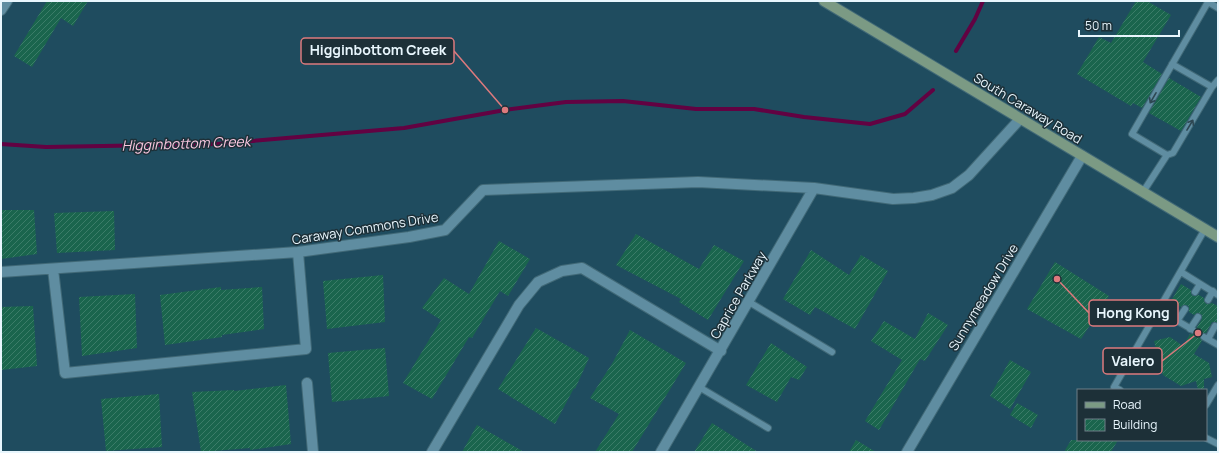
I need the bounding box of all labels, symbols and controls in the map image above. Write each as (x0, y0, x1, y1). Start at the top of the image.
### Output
scale bar (1079, 12, 1179, 38)
text: 50 m (1085, 17, 1112, 34)
callout: Higginbottom Creek (301, 38, 454, 64)
text: Higginbottom Creek (310, 40, 447, 59)
street label: South Caraway Road (970, 68, 1086, 148)
one-way arrow (1148, 92, 1156, 104)
one-way arrow (1186, 119, 1194, 131)
water label: Higginbottom Creek (121, 131, 253, 155)
street label: Caraway Commons Drive (290, 207, 440, 248)
street label: Sunnymeadow Drive (944, 240, 1022, 354)
street label: Caprice Parkway (706, 248, 770, 342)
callout: Hong Kong (1089, 300, 1178, 326)
text: Hong Kong (1096, 303, 1170, 322)
callout: Valero (1103, 348, 1162, 374)
text: Valero (1112, 351, 1155, 370)
legend (1077, 389, 1207, 441)
text: Road (1113, 396, 1141, 413)
text: Building (1113, 416, 1157, 433)

